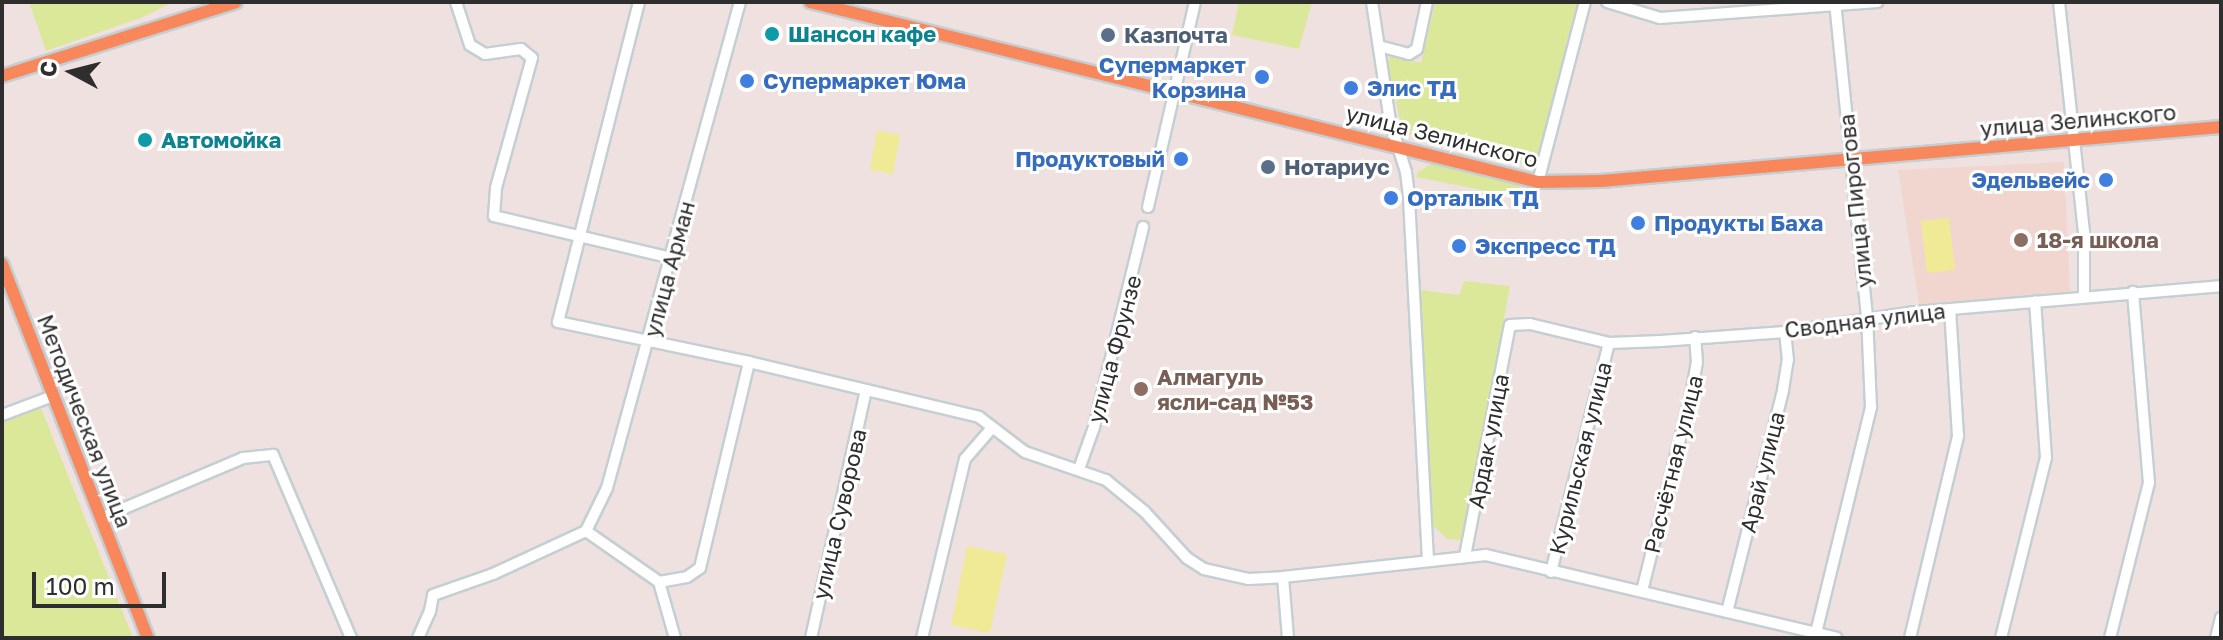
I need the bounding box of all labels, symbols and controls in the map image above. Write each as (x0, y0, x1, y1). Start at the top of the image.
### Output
place label: Шансон кафе (788, 21, 936, 47)
place label: Казпочта (1124, 22, 1228, 48)
marker: Шансон кафе (763, 25, 781, 43)
marker: Казпочта (1099, 26, 1117, 44)
north arrow (32, 32, 112, 112)
place label: Супермаркет Корзина (1099, 51, 1246, 102)
text: С (33, 60, 62, 78)
place label: Супермаркет Юма (763, 68, 966, 94)
marker: Супермаркет Корзина (1253, 68, 1271, 86)
marker: Супермаркет Юма (738, 72, 756, 90)
place label: Элис ТД (1367, 75, 1456, 101)
marker: Элис ТД (1342, 79, 1360, 97)
street label: улица Зелинского (1979, 98, 2177, 142)
street label: улица Зелинского (1343, 99, 1541, 173)
street label: улица Пирогова (1833, 113, 1877, 289)
place label: Автомойка (161, 127, 281, 153)
marker: Автомойка (136, 131, 154, 149)
place label: Продуктовый (1015, 146, 1165, 172)
marker: Продуктовый (1172, 150, 1190, 168)
place label: Нотариус (1284, 154, 1390, 180)
marker: Нотариус (1259, 158, 1277, 176)
place label: Эдельвейс (1972, 167, 2090, 193)
marker: Эдельвейс (2097, 171, 2115, 189)
place label: Орталык ТД (1407, 185, 1539, 211)
marker: Орталык ТД (1382, 189, 1400, 207)
street label: улица Арман (638, 198, 700, 340)
place label: Продукты Баха (1654, 210, 1823, 236)
marker: Продукты Баха (1629, 214, 1647, 232)
place label: 18-я школа (2037, 227, 2159, 253)
marker: 18-я школа (2012, 231, 2030, 249)
place label: Экспресс ТД (1475, 233, 1616, 259)
marker: Экспресс ТД (1450, 237, 1468, 255)
street label: улица Фрунзе (1082, 272, 1146, 426)
street label: Сводная улица (1783, 297, 1947, 343)
street label: Методическая улица (32, 311, 138, 531)
street label: Курильская улица (1543, 359, 1617, 557)
place label: Алмагуль ясли-сад №53 (1157, 363, 1313, 414)
street label: Ардак улица (1462, 371, 1514, 511)
street label: Расчётная улица (1638, 372, 1708, 556)
marker: Алмагуль ясли-сад №53 (1132, 380, 1150, 398)
street label: Арай улица (1734, 409, 1790, 535)
street label: улица Суворова (807, 426, 871, 602)
scale bar (36, 556, 170, 606)
text: 100 m (46, 571, 115, 600)

